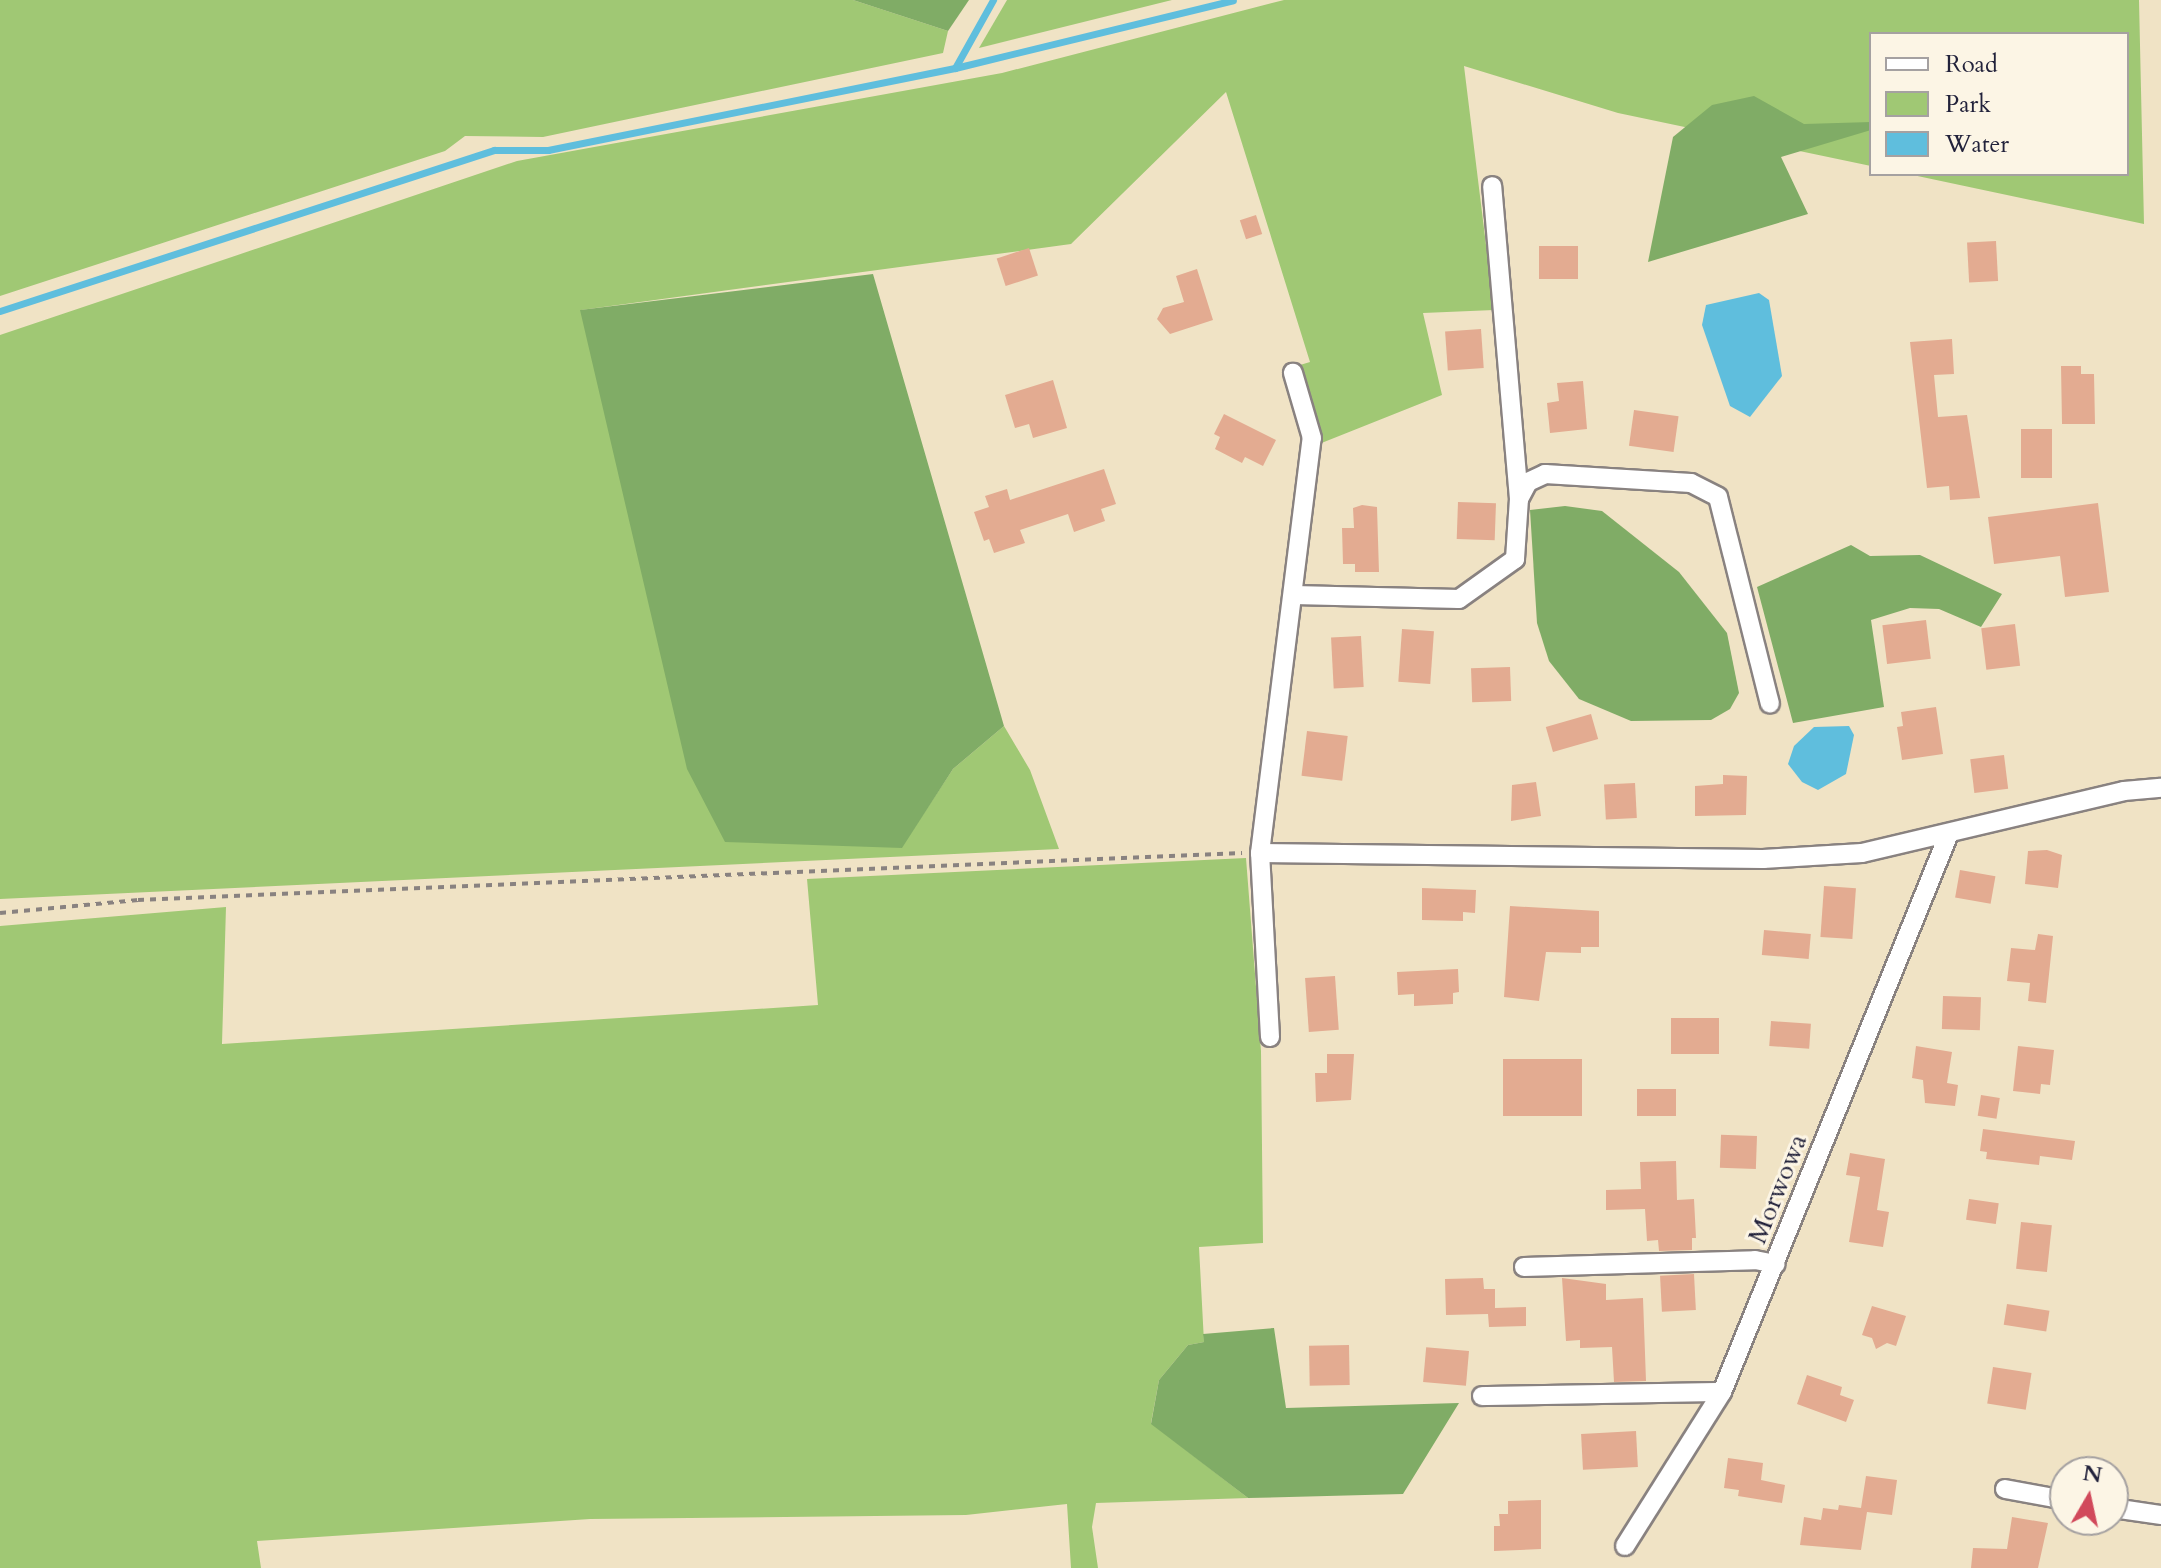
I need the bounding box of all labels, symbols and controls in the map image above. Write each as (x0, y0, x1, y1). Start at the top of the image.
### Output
legend (1869, 32, 2129, 176)
text: Road (1945, 48, 1998, 81)
text: Park (1945, 88, 1991, 121)
text: Water (1945, 128, 2009, 161)
street label: Morwowa (1742, 1130, 1814, 1248)
north arrow (2049, 1456, 2129, 1536)
text: N (2081, 1458, 2104, 1491)

